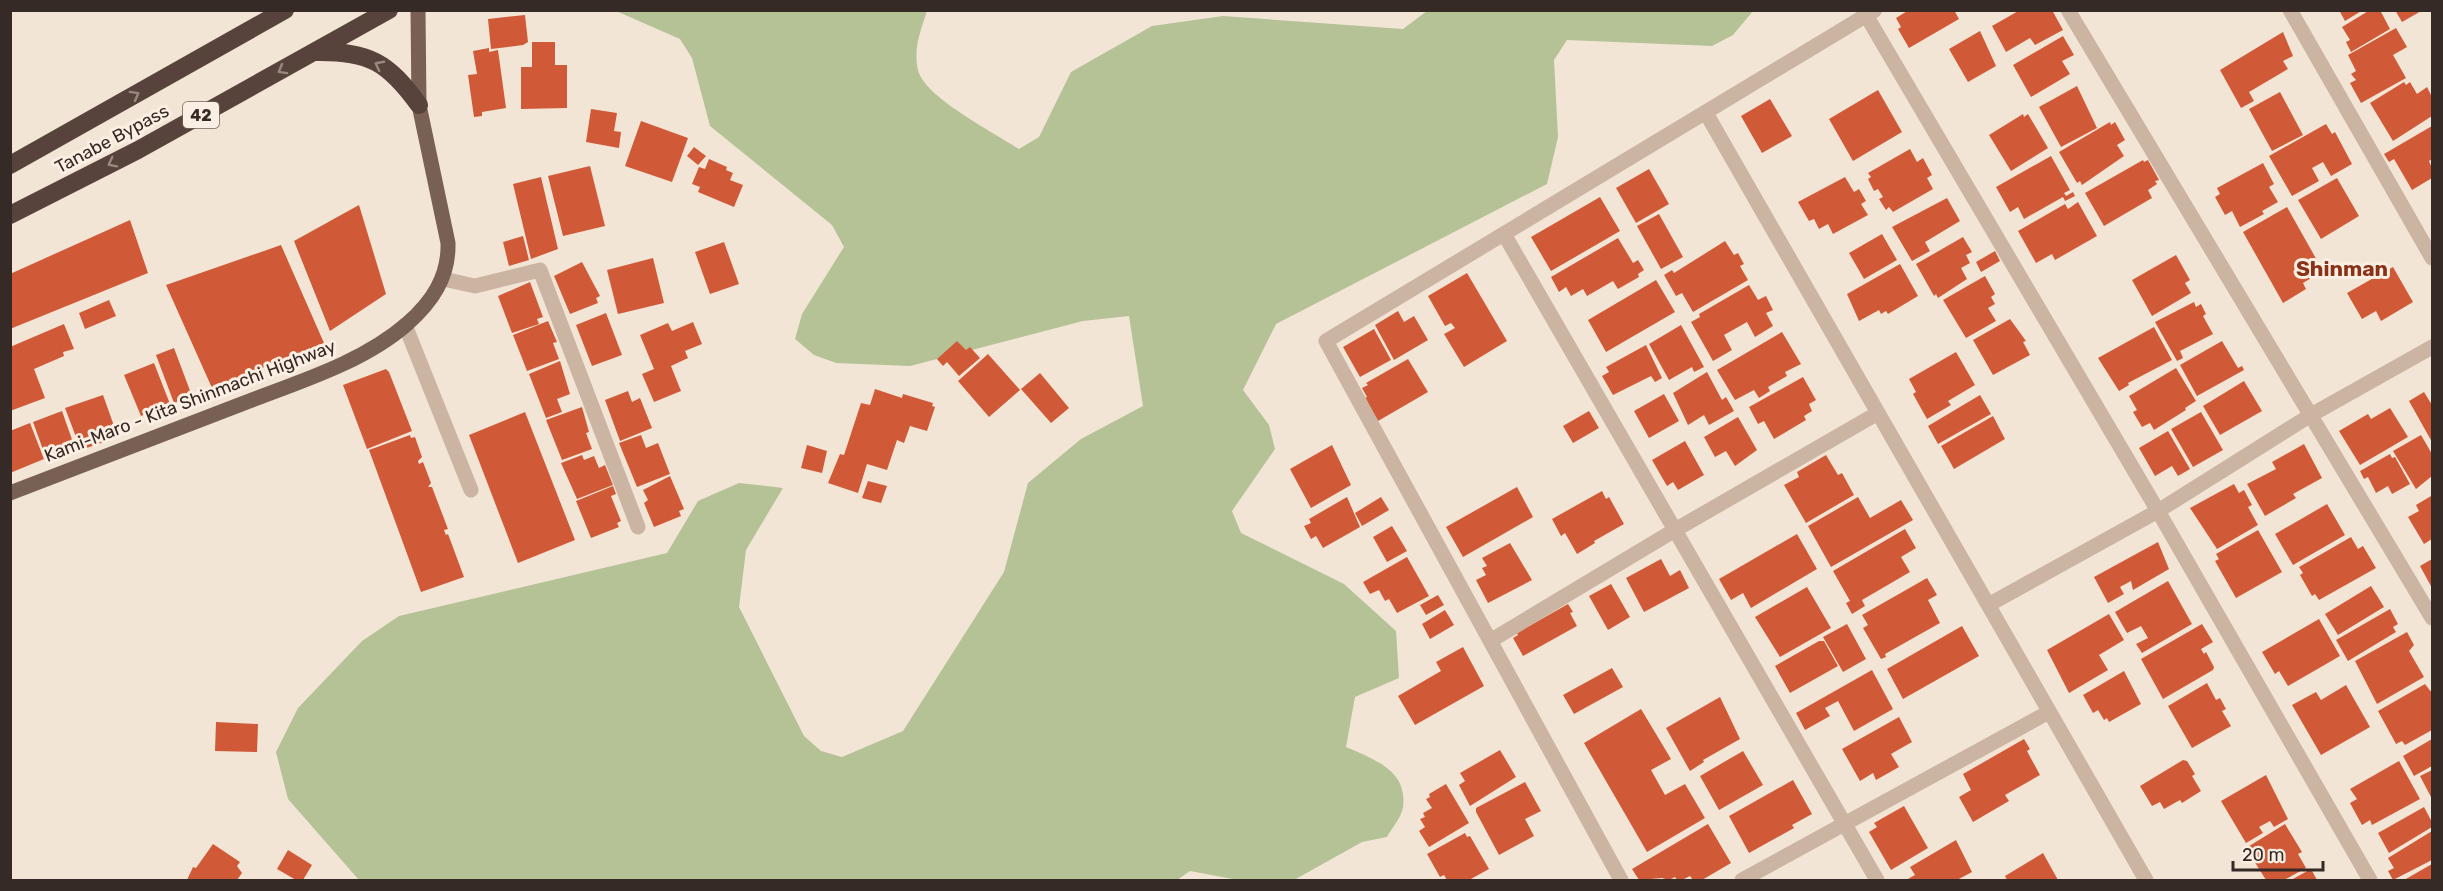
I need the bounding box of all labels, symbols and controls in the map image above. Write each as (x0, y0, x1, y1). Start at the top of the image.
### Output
one-way arrow (374, 61, 385, 72)
one-way arrow (278, 62, 289, 74)
one-way arrow (129, 91, 139, 102)
street label: Tanabe Bypass (51, 100, 173, 178)
road number: 42 (183, 102, 219, 128)
one-way arrow (107, 156, 118, 168)
district label: Shinman (2296, 256, 2388, 281)
street label: Kami-Maro - Kita Shinmachi Highway (41, 335, 339, 467)
scale bar (2233, 834, 2323, 872)
text: 20 m (2242, 844, 2284, 866)

